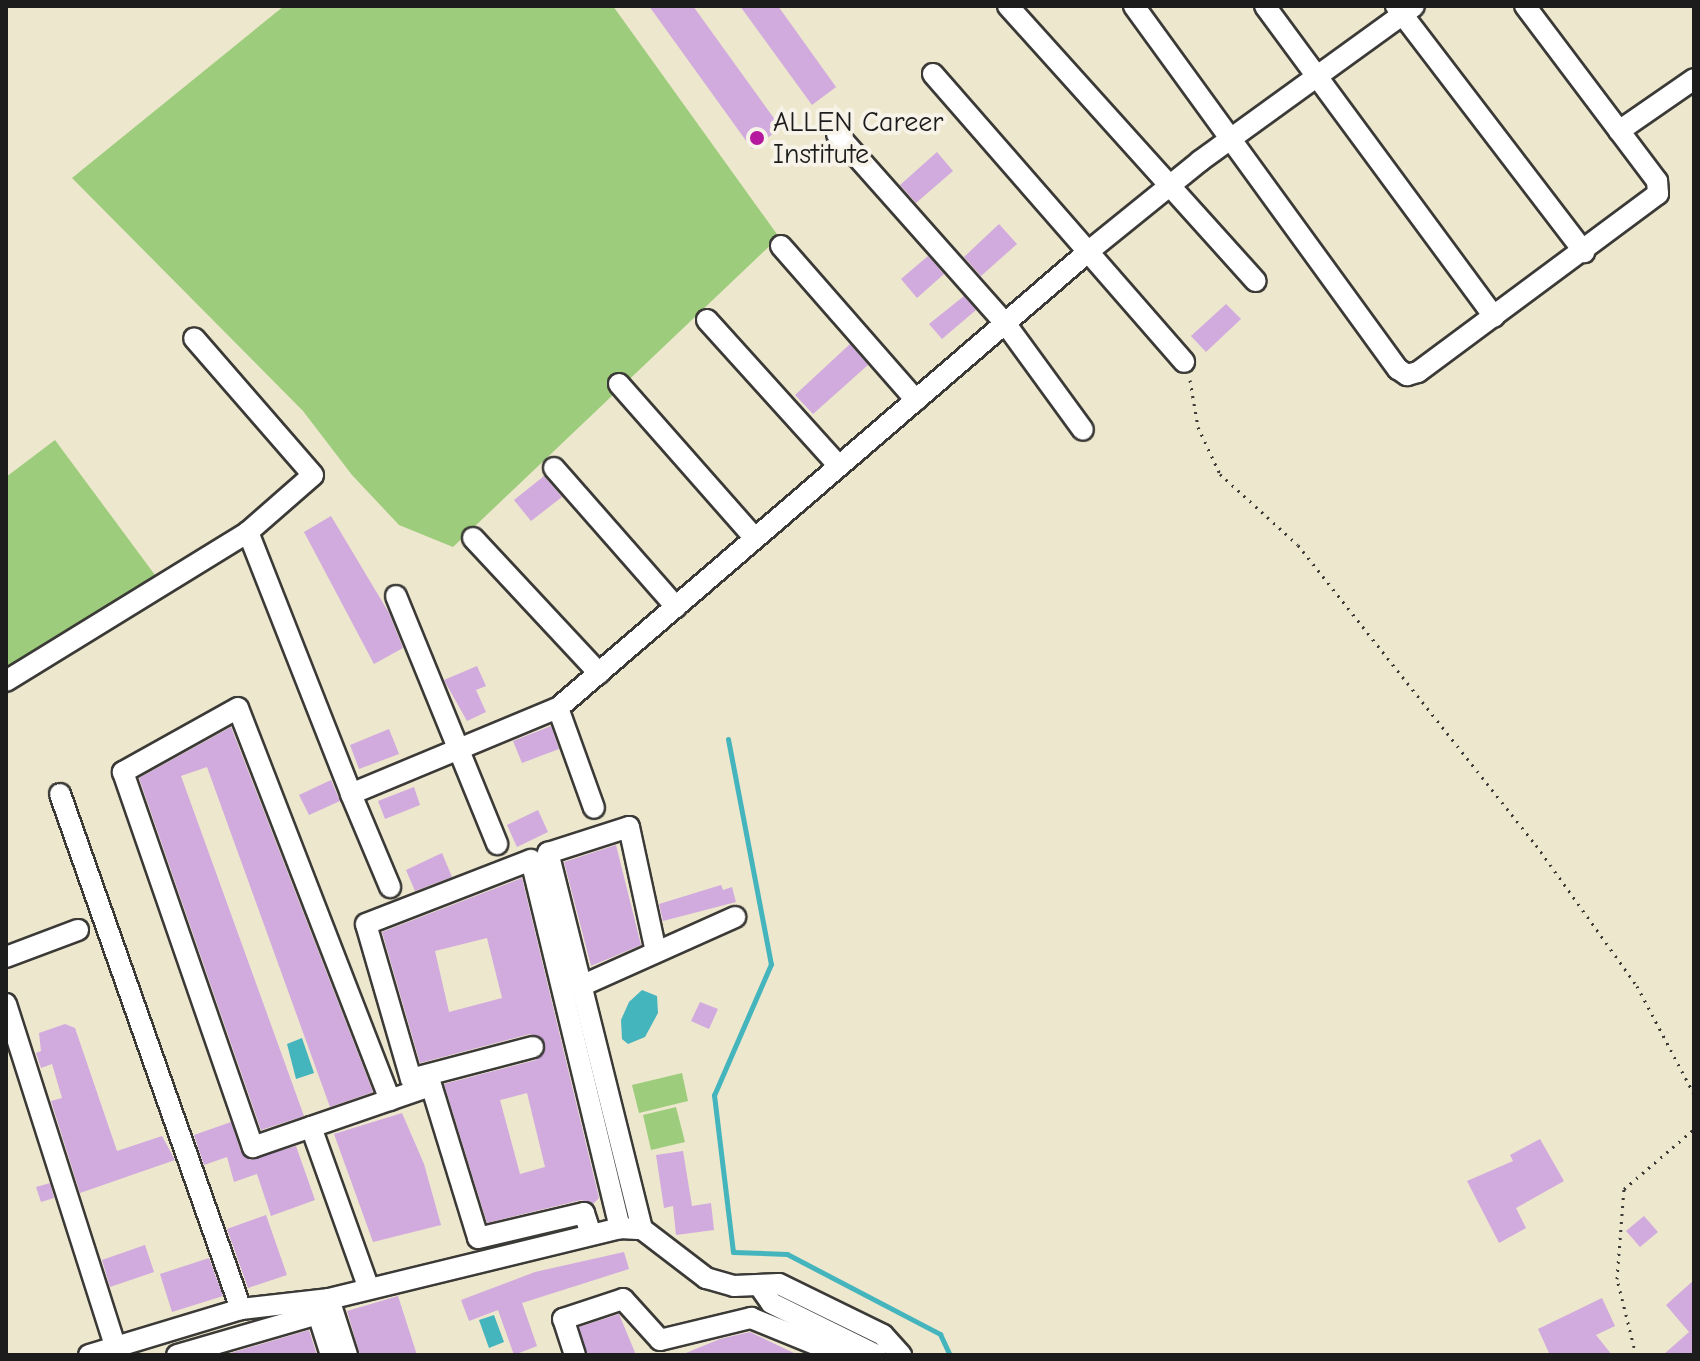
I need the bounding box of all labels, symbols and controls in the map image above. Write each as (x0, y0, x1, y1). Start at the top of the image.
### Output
place label: ALLEN Career Institute (773, 105, 943, 171)
marker: ALLEN Career Institute (748, 129, 766, 147)

